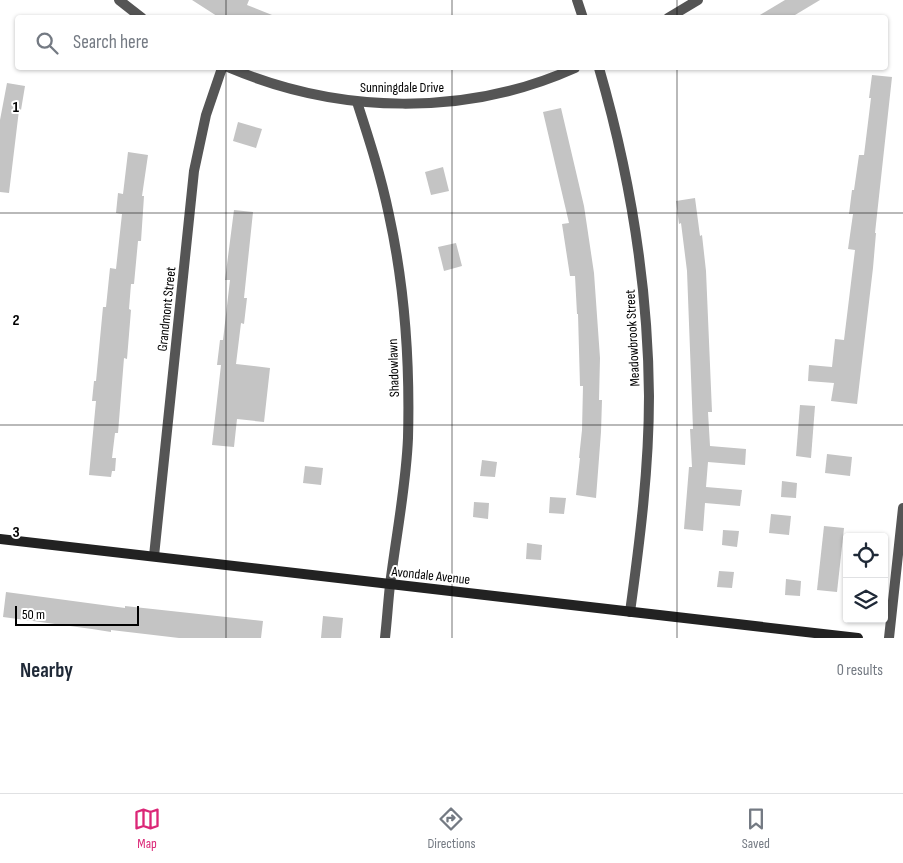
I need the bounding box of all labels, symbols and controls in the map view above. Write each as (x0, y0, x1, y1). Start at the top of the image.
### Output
search box (15, 15, 888, 70)
icon: search (33, 29, 61, 57)
text: Search here (73, 31, 149, 54)
street label: Sunningdale Drive (360, 79, 444, 96)
text: 1 (13, 98, 20, 117)
street label: Grandmont Street (154, 266, 179, 352)
street label: Meadowbrook Street (621, 289, 644, 387)
text: 2 (12, 311, 20, 330)
street label: Shadowlawn (384, 338, 403, 398)
text: 3 (12, 523, 20, 542)
map controls (843, 533, 888, 623)
button: locate (843, 533, 888, 578)
street label: Avondale Avenue (390, 563, 471, 588)
button: layers (843, 578, 888, 623)
scale bar (15, 603, 139, 626)
text: 50 m (22, 606, 45, 623)
text: Nearby (20, 658, 73, 683)
text: 0 results (837, 661, 883, 680)
tab: Map (133, 805, 161, 852)
tab: Directions (427, 805, 476, 852)
tab: Saved (742, 805, 770, 852)

